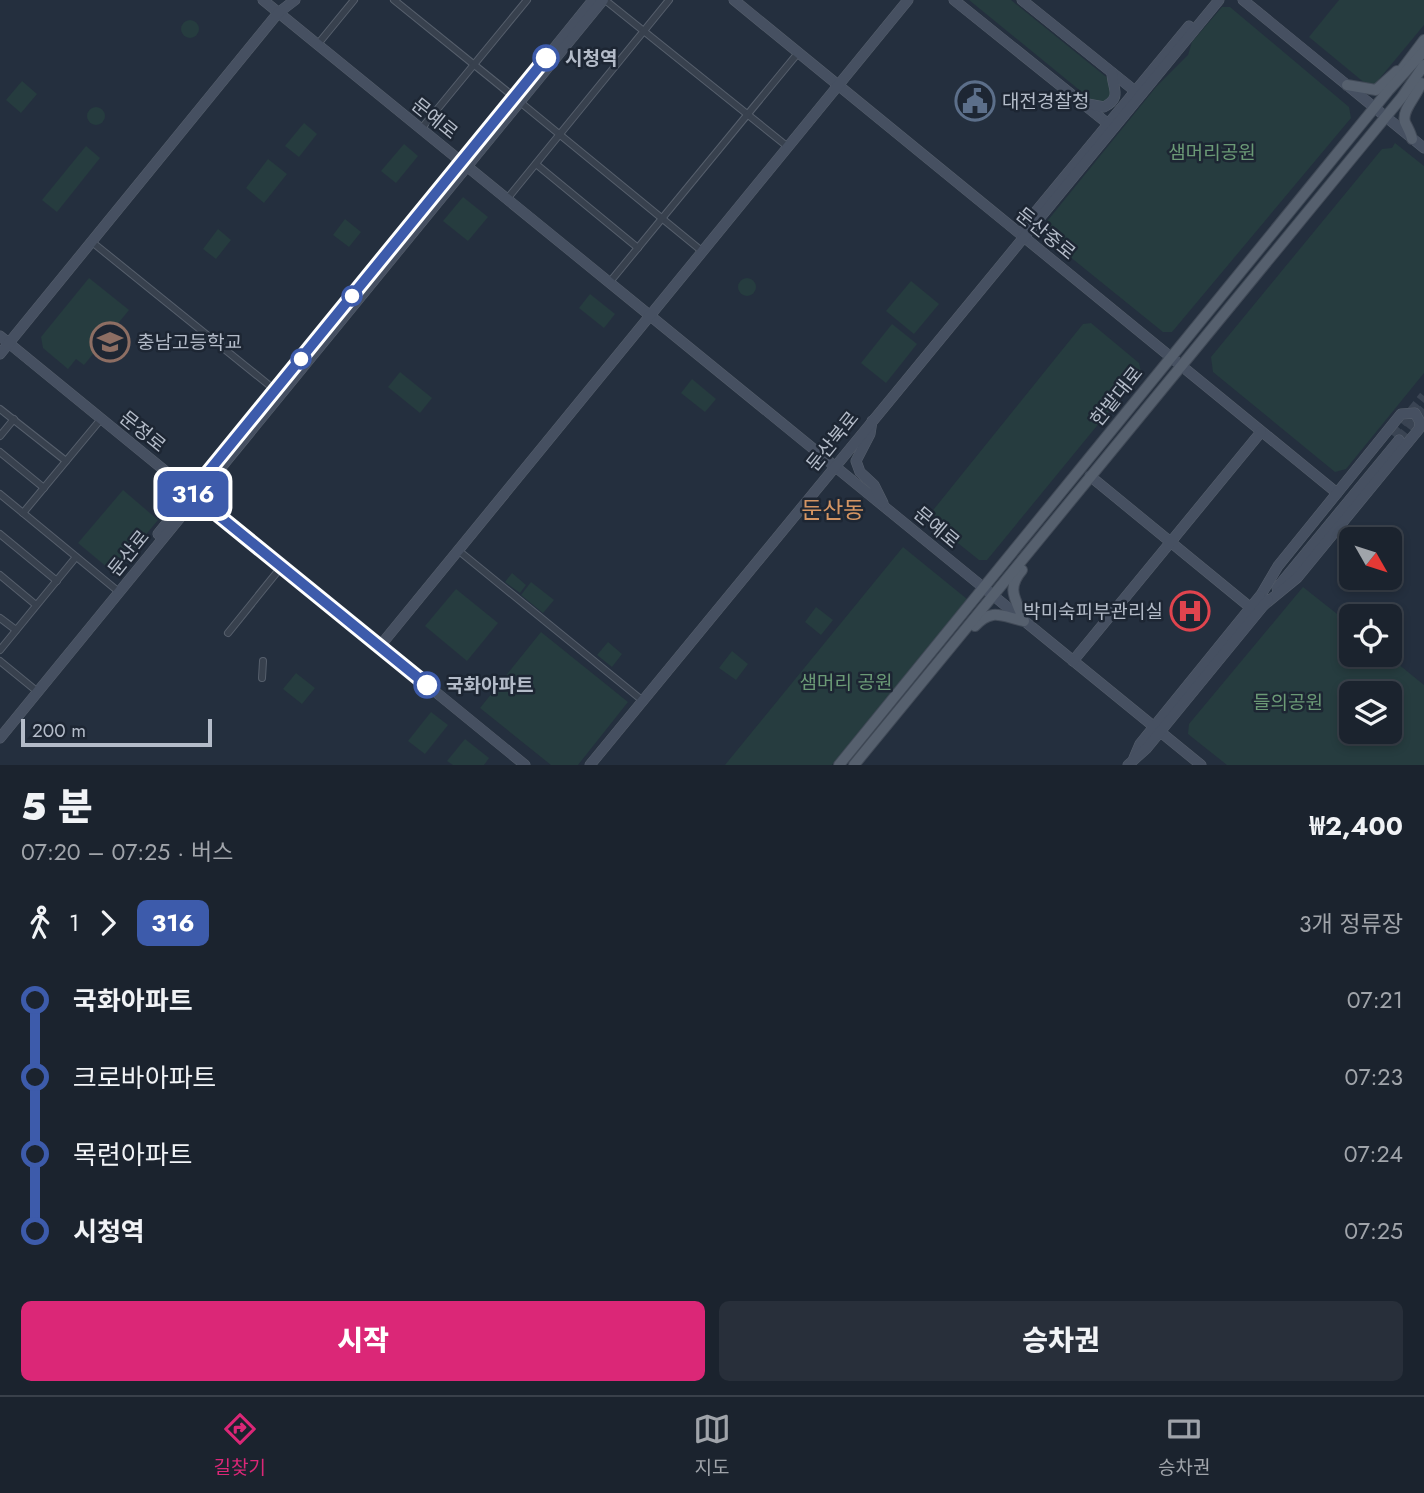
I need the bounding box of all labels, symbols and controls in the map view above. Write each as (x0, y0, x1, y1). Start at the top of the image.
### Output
marker: 시청역 (533, 45, 559, 71)
place label: 시청역 (565, 45, 617, 72)
public building icon: 대전경찰청 (954, 80, 996, 122)
place label: 대전경찰청 (1002, 88, 1089, 115)
street label: 문예로 (406, 91, 464, 145)
park label: 샘머리공원 (1168, 139, 1256, 166)
street label: 둔산중로 (1010, 201, 1081, 266)
unlabelled marker (342, 286, 362, 306)
school or university icon: 충남고등학교 (89, 321, 131, 363)
place label: 충남고등학교 (137, 329, 242, 356)
unlabelled marker (291, 349, 311, 369)
street label: 한밭대로 (1084, 361, 1149, 432)
street label: 문정로 (114, 404, 172, 458)
street label: 둔산북로 (800, 406, 865, 477)
line badge: 316 (153, 471, 233, 517)
text: 316 (171, 476, 215, 511)
district label: 둔산동 (801, 493, 865, 527)
street label: 문예로 (908, 500, 965, 555)
street label: 둔산로 (101, 524, 155, 582)
north arrow (1339, 527, 1402, 590)
map controls (1339, 527, 1402, 744)
hospital icon: 박미숙피부관리실 (1169, 590, 1211, 632)
place label: 박미숙피부관리실 (1023, 598, 1163, 625)
button: locate (1339, 604, 1402, 667)
park label: 샘머리 공원 (799, 669, 893, 696)
marker: 국화아파트 (414, 672, 440, 698)
place label: 국화아파트 (446, 672, 533, 699)
button: layers (1339, 681, 1402, 744)
park label: 들의공원 (1253, 689, 1323, 716)
scale bar (21, 716, 212, 748)
text: 200 m (32, 717, 86, 744)
text: 5 분 (21, 779, 93, 834)
text: ₩2,400 (1310, 807, 1403, 845)
text: 07:20 – 07:25 · 버스 (21, 835, 233, 869)
icon: walk (21, 904, 59, 942)
icon: forward (89, 904, 127, 942)
text: 316 (151, 905, 195, 940)
text: 1 (69, 906, 79, 940)
text: 3개 정류장 (1299, 907, 1403, 941)
text: 국화아파트 (73, 982, 193, 1020)
text: 07:21 (1347, 983, 1403, 1017)
text: 크로바아파트 (73, 1059, 217, 1097)
text: 07:23 (1345, 1060, 1403, 1094)
text: 목련아파트 (73, 1136, 193, 1174)
text: 07:24 (1344, 1137, 1403, 1171)
text: 시청역 (73, 1213, 145, 1251)
text: 07:25 (1344, 1214, 1403, 1248)
button: 시작 (21, 1301, 705, 1381)
button: 승차권 (719, 1301, 1403, 1381)
tab: 길찾기 (214, 1410, 266, 1481)
tab: 지도 (693, 1410, 731, 1481)
tab: 승차권 (1158, 1410, 1210, 1481)

